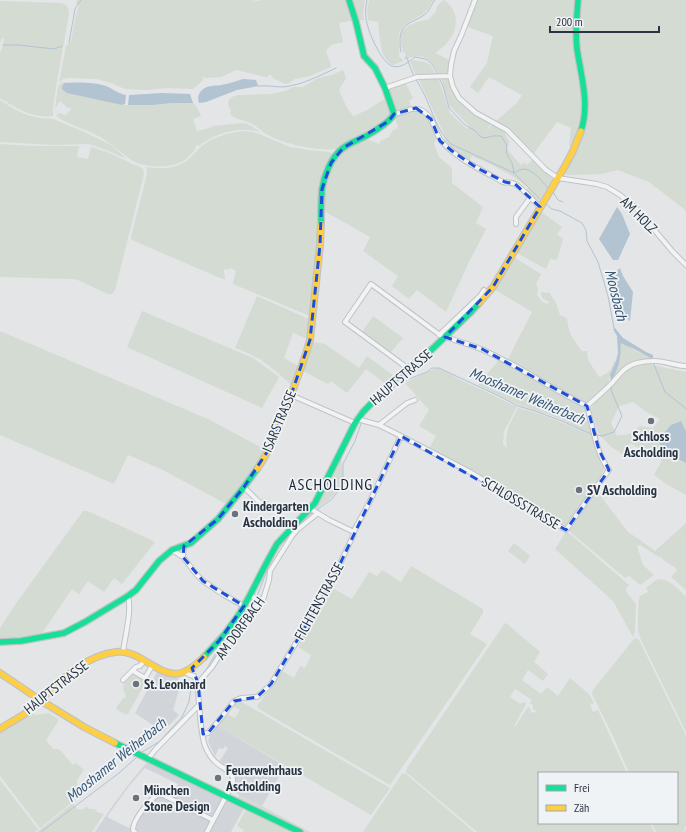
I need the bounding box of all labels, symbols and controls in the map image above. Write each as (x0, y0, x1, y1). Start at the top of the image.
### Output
scale bar (550, 8, 659, 34)
text: 200 m (556, 14, 583, 29)
street label: AM HOLZ (617, 193, 661, 237)
water label: Moosbach (601, 267, 632, 324)
street label: HAUPTSTRASSE (366, 345, 436, 409)
water label: Mooshamer Weiherbach (467, 363, 589, 429)
street label: ISARSTRASSE (258, 387, 300, 455)
marker: Schloss Ascholding (646, 416, 656, 426)
place label: Schloss Ascholding (623, 427, 678, 461)
street label: SCHLOSSSTRASSE (479, 473, 563, 533)
district label: ASCHOLDING (289, 474, 373, 494)
place label: SV Ascholding (587, 481, 657, 499)
marker: SV Ascholding (574, 485, 584, 495)
place label: Kindergarten Ascholding (242, 497, 309, 531)
marker: Kindergarten Ascholding (230, 509, 240, 519)
street label: FICHTENSTRASSE (290, 559, 348, 643)
street label: AM DORFBACH (211, 593, 269, 663)
street label: HAUPTSTRASSE (20, 656, 92, 718)
place label: St. Leonhard (144, 675, 206, 693)
marker: St. Leonhard (131, 679, 141, 689)
water label: Mooshamer Weiherbach (62, 712, 171, 806)
place label: Feuerwehrhaus Ascholding (225, 761, 302, 795)
legend (538, 772, 678, 824)
marker: Feuerwehrhaus Ascholding (213, 773, 223, 783)
text: Frei (574, 780, 590, 795)
place label: München Stone Design (144, 781, 210, 815)
marker: München Stone Design (131, 793, 141, 803)
text: Zäh (574, 800, 589, 815)

